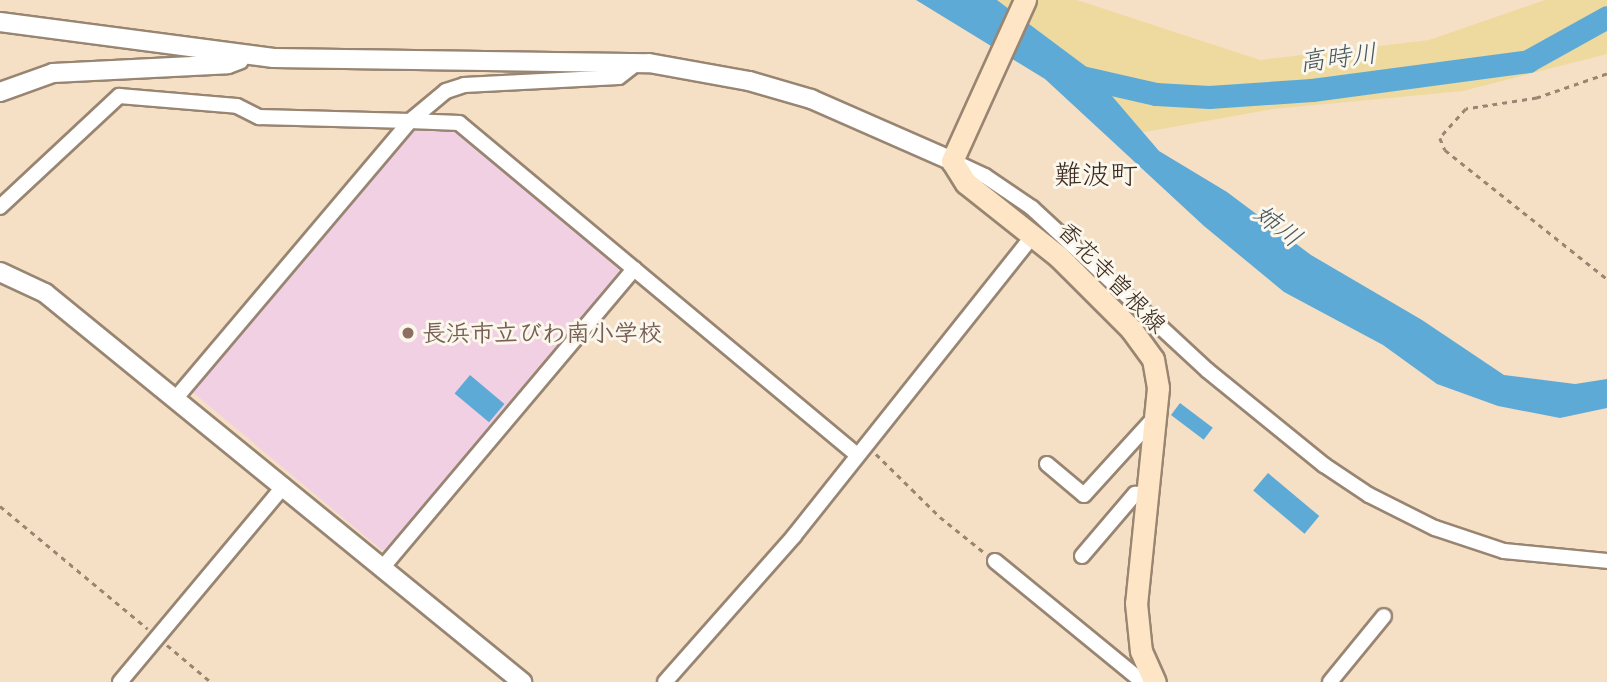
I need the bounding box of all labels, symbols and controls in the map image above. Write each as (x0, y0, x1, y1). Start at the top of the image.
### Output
water label: 高時川 (1297, 38, 1379, 78)
district label: 難波町 (1054, 157, 1138, 191)
water label: 姉川 (1248, 198, 1308, 254)
street label: 香花寺曽根線 (1052, 215, 1172, 339)
place label: 長浜市立びわ南小学校 (422, 319, 662, 347)
marker: 長浜市立びわ南小学校 (400, 325, 416, 341)

